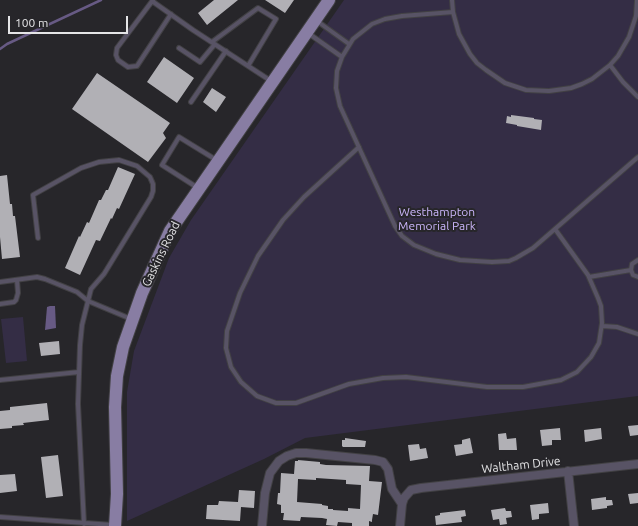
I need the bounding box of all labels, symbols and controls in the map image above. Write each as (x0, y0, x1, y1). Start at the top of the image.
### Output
scale bar (10, 8, 130, 34)
text: 100 m (15, 16, 48, 29)
park label: Westhampton Memorial Park (398, 205, 476, 233)
street label: Gaskins Road (139, 219, 183, 289)
street label: Waltham Drive (481, 454, 561, 476)

